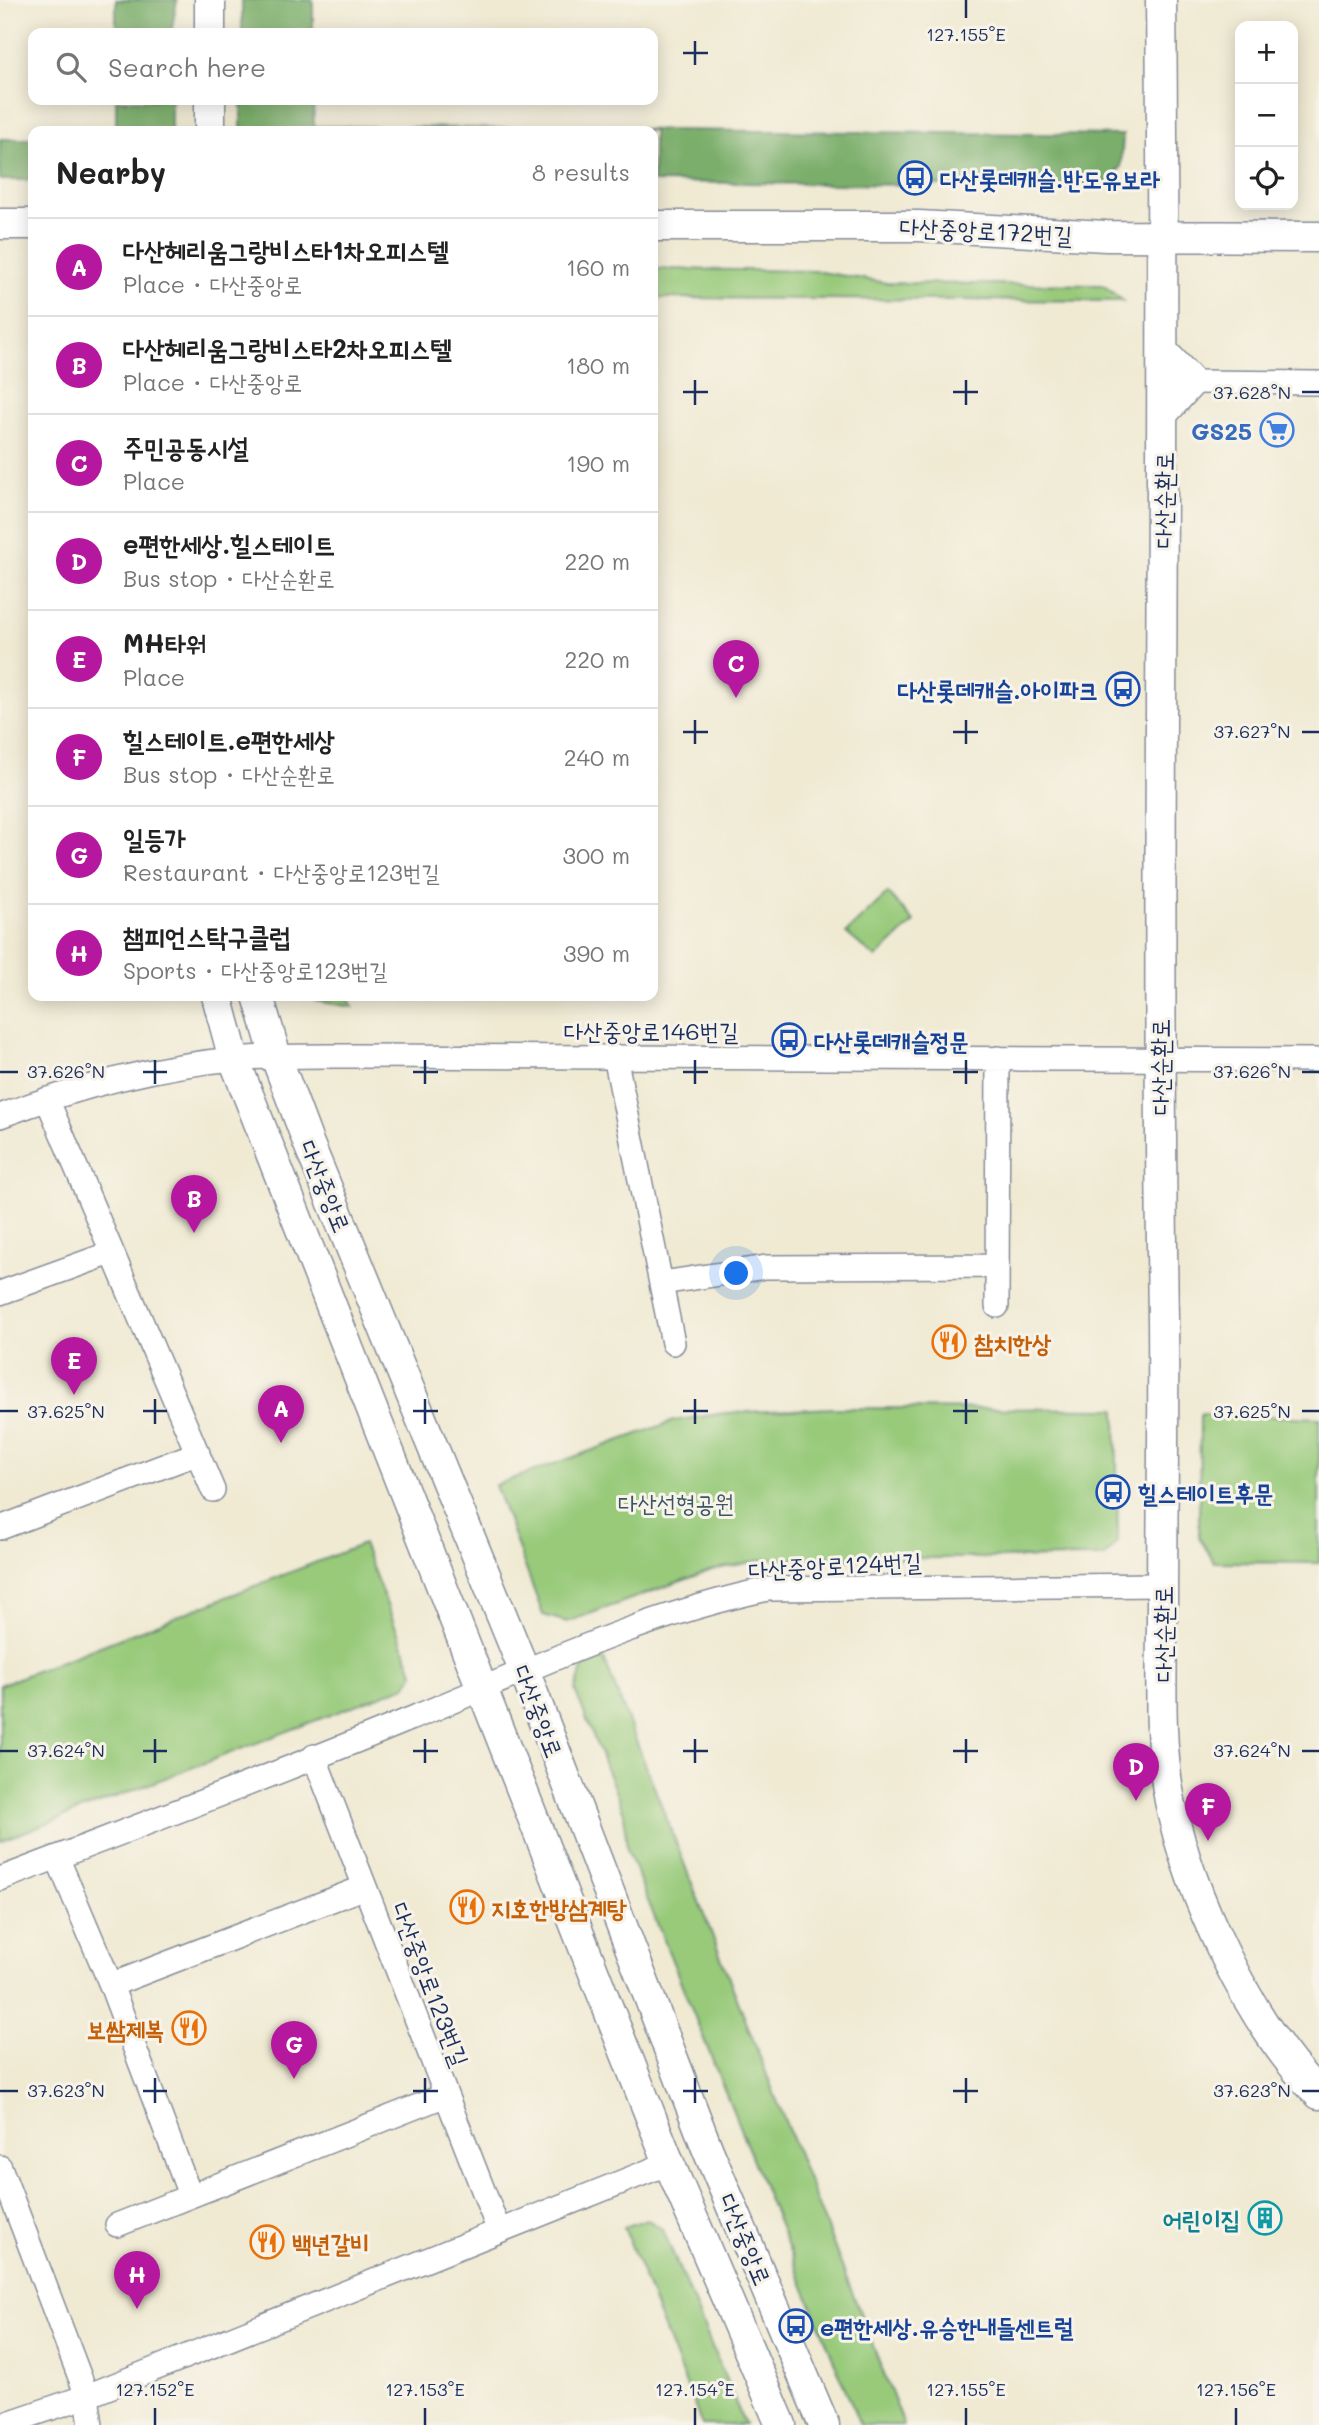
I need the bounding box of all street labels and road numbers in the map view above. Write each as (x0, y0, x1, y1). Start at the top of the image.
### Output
street label: 다산중앙로172번길 (899, 210, 1073, 250)
street label: 다산순환로 (1147, 451, 1179, 549)
street label: 다산중앙로146번길 (564, 1015, 738, 1046)
street label: 다산순환로 (1144, 1019, 1175, 1115)
street label: 다산중앙로 (294, 1135, 358, 1237)
street label: 다산중앙로124번길 (748, 1545, 922, 1585)
street label: 다산순환로 (1147, 1586, 1178, 1682)
street label: 다산중앙로 (507, 1660, 571, 1762)
street label: 다산중앙로123번길 (385, 1898, 477, 2070)
street label: 다산중앙로 (713, 2189, 779, 2289)

